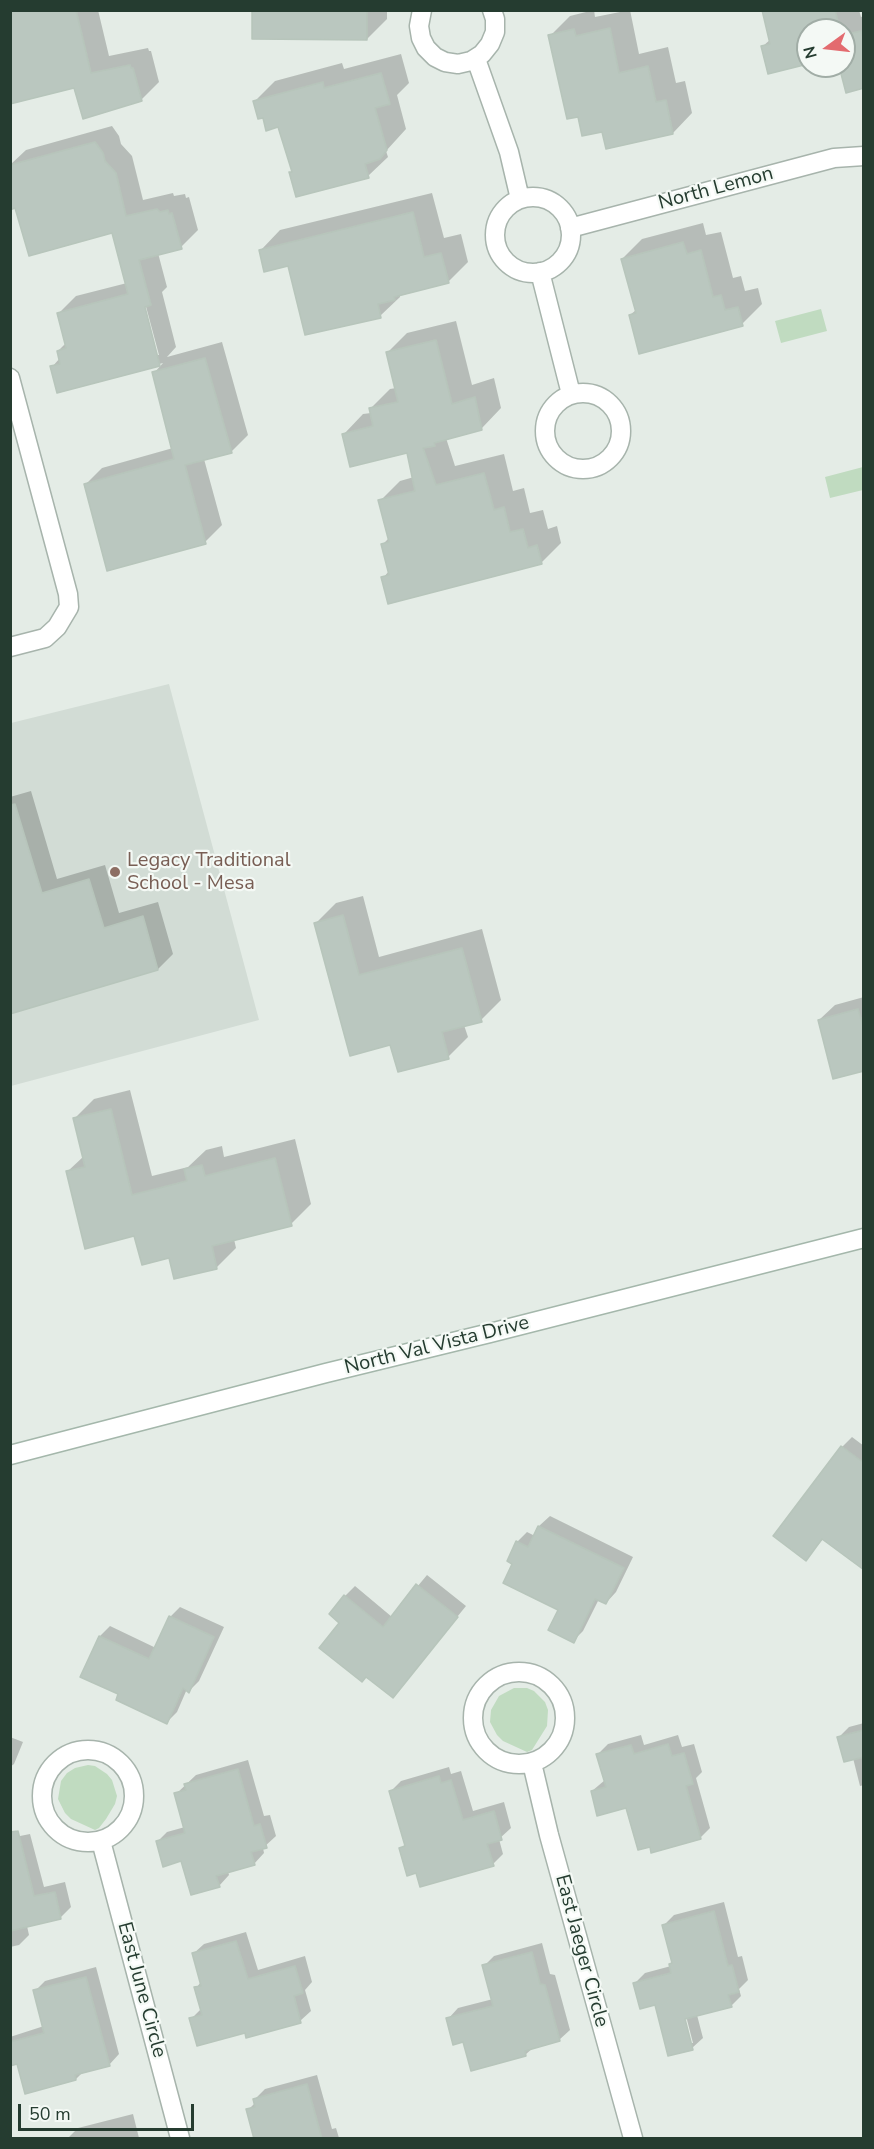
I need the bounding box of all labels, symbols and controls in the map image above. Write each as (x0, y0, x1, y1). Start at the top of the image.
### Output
north arrow (796, 18, 856, 78)
text: N (798, 44, 823, 61)
street label: North Lemon (656, 162, 776, 216)
place label: Legacy Traditional School - Mesa (127, 849, 291, 896)
marker: Legacy Traditional School - Mesa (108, 865, 122, 879)
street label: North Val Vista Drive (342, 1311, 532, 1381)
street label: East Jaeger Circle (549, 1872, 613, 2030)
street label: East June Circle (111, 1920, 171, 2060)
scale bar (21, 2092, 196, 2130)
text: 50 m (29, 2102, 71, 2126)

